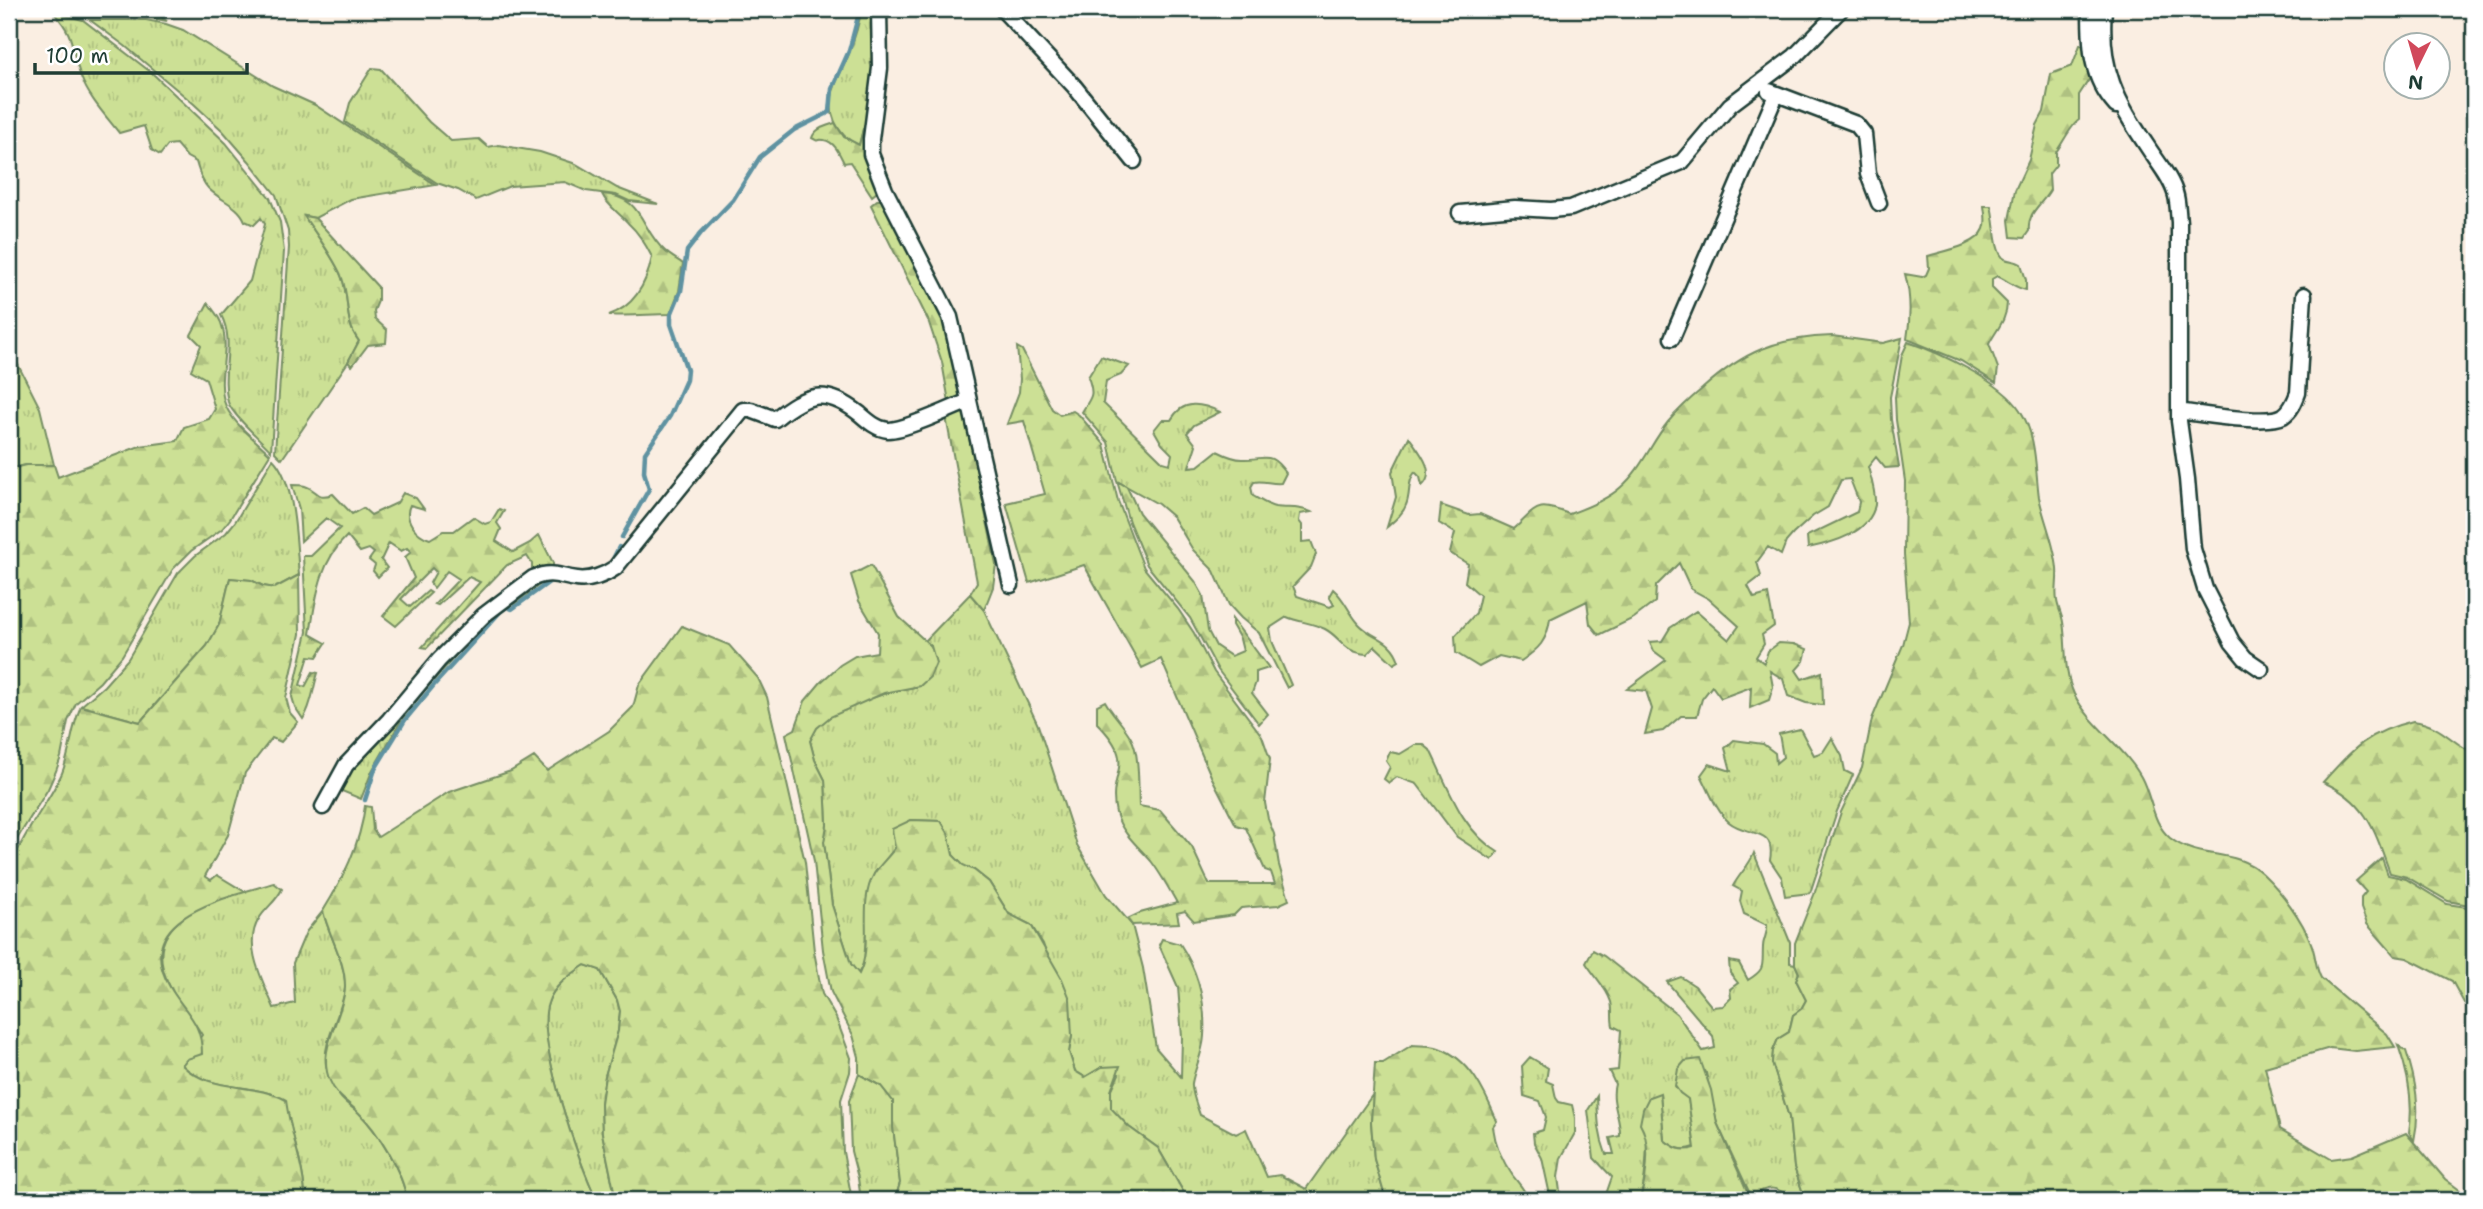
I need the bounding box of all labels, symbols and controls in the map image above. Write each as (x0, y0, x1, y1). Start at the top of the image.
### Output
scale bar (35, 32, 247, 76)
north arrow (2382, 32, 2452, 102)
text: 100 m (46, 42, 109, 70)
text: N (2407, 69, 2424, 96)

